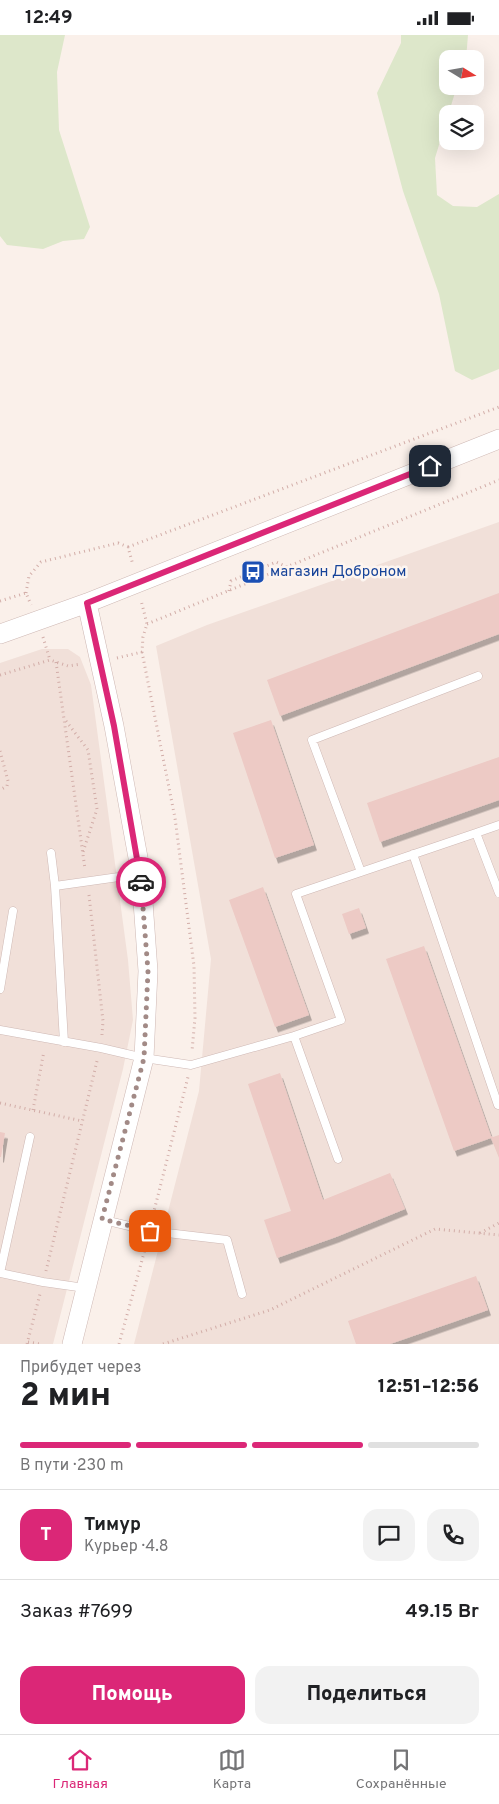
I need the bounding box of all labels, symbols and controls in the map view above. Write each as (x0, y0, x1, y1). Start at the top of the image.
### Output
text: 12:49 (25, 6, 73, 30)
north arrow (439, 50, 484, 95)
map controls (439, 50, 484, 150)
button: layers (439, 105, 484, 150)
pin (409, 445, 451, 487)
icon: home (416, 452, 444, 480)
bus stop icon: магазин Доброном (240, 559, 266, 585)
place label: магазин Доброном (270, 563, 406, 582)
courier (116, 857, 166, 907)
icon: car (127, 868, 155, 896)
pin (129, 1210, 171, 1252)
icon: bag (136, 1217, 164, 1245)
text: Прибудет через (20, 1358, 142, 1378)
text: 12:51–12:56 (378, 1375, 479, 1399)
text: 2 мин (20, 1377, 111, 1417)
text: В пути · 230 m (20, 1456, 124, 1476)
button: chat (363, 1509, 415, 1561)
button: phone (427, 1509, 479, 1561)
text: Тимур (84, 1513, 141, 1537)
text: Т (40, 1523, 52, 1547)
text: Курьер · 4.8 (84, 1537, 169, 1557)
text: Заказ #7699 (20, 1600, 133, 1624)
text: 49.15 Br (406, 1600, 479, 1624)
button: Помощь (20, 1666, 245, 1724)
button: Поделиться (255, 1666, 479, 1724)
tab: Главная (52, 1746, 108, 1793)
tab: Карта (213, 1746, 251, 1793)
tab: Сохранённые (356, 1746, 447, 1793)

